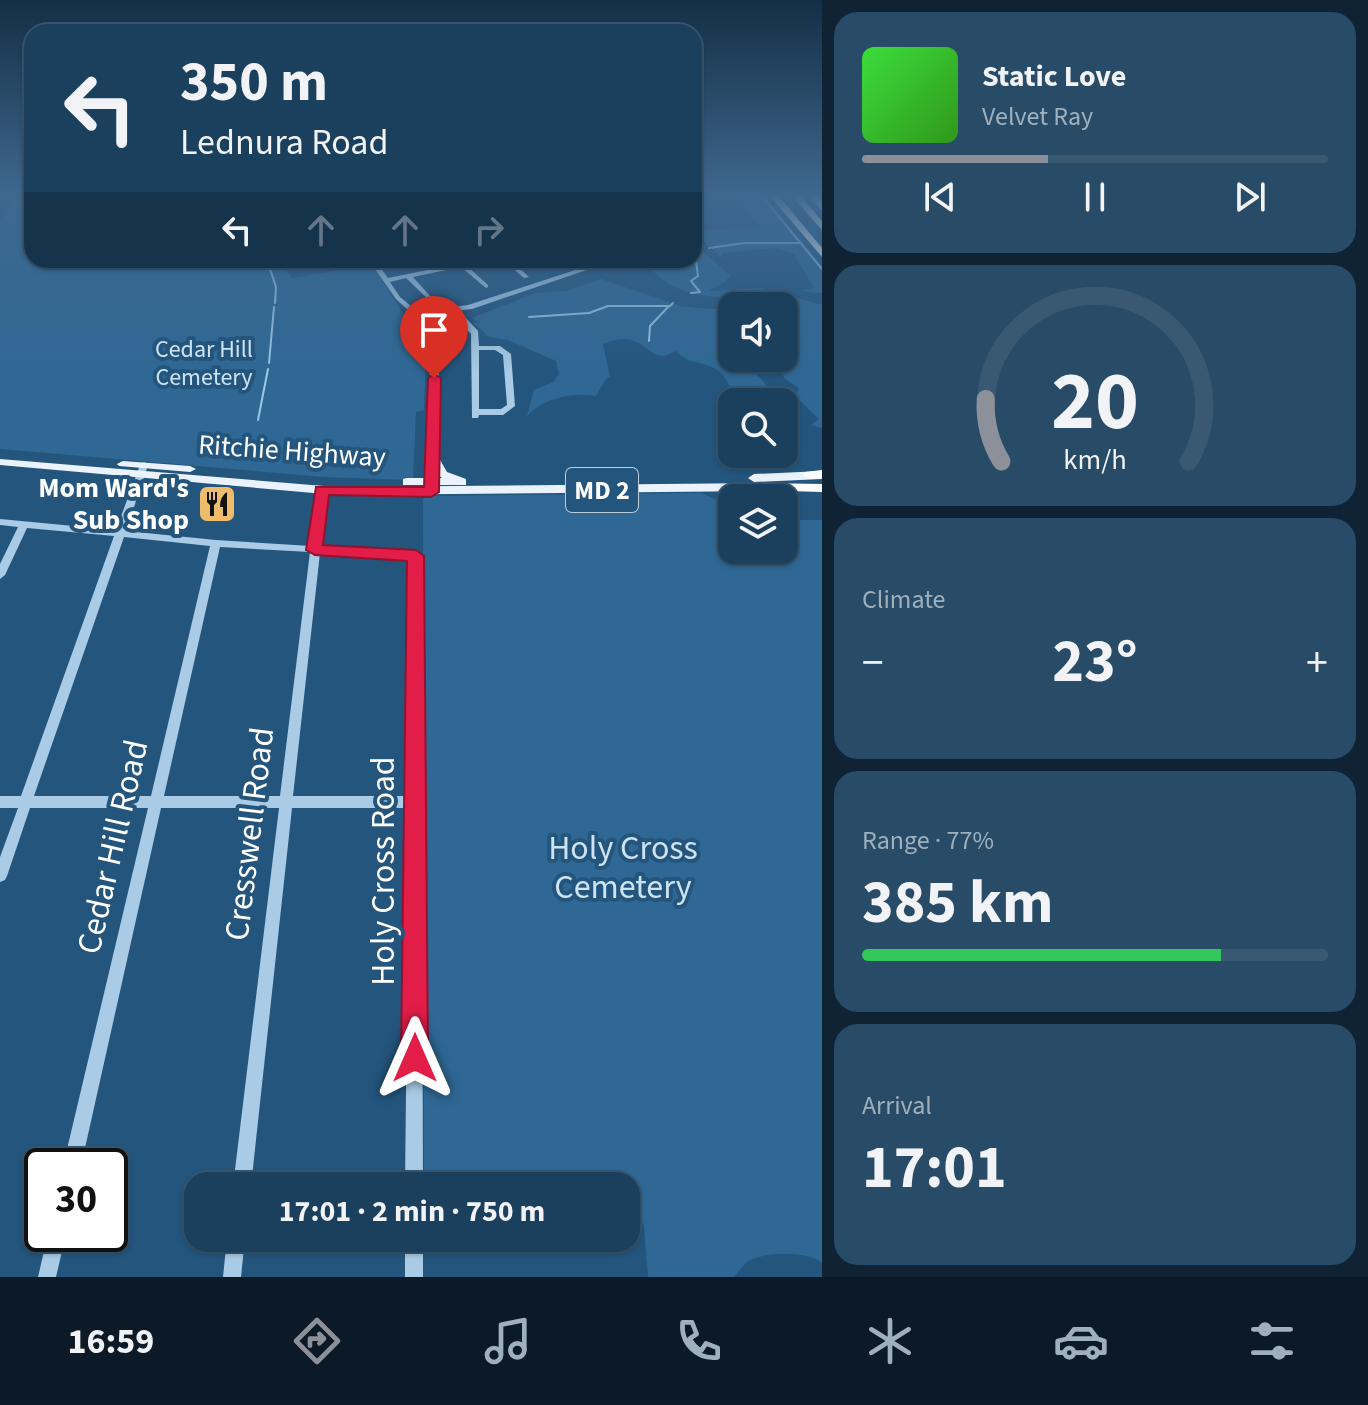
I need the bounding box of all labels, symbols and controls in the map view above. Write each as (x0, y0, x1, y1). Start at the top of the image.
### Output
text: 350 m (180, 43, 328, 122)
text: Static Love (982, 55, 1126, 98)
icon: left (48, 56, 152, 160)
text: Velvet Ray (982, 98, 1093, 135)
text: Lednura Road (180, 117, 388, 168)
icon: previous (918, 175, 962, 219)
icon: pause (1073, 175, 1117, 219)
icon: next (1228, 175, 1272, 219)
icon: left (215, 208, 259, 252)
icon: ahead (299, 208, 343, 252)
icon: ahead (383, 208, 427, 252)
icon: right (467, 208, 511, 252)
map controls (718, 292, 798, 564)
button: sound (718, 292, 798, 372)
pin (400, 296, 468, 378)
icon: arrive (412, 308, 456, 352)
park label: Cedar Hill Cemetery (155, 332, 253, 395)
text: 20 (1051, 342, 1139, 460)
button: search (718, 388, 798, 468)
street label: Ritchie Highway (197, 424, 387, 478)
text: km/h (1063, 440, 1127, 480)
place label: Mom Ward's Sub Shop (38, 468, 189, 540)
road number: MD 2 (566, 468, 638, 512)
restaurant icon: Mom Ward's Sub Shop (196, 483, 238, 525)
button: layers (718, 484, 798, 564)
text: Climate (862, 581, 946, 618)
text: 23° (1052, 620, 1138, 705)
text: − (862, 632, 884, 695)
text: + (1306, 632, 1328, 695)
street label: Cresswell Road (213, 725, 287, 943)
street label: Cedar Hill Road (65, 735, 161, 959)
street label: Holy Cross Road (359, 756, 408, 986)
text: Range · 77% (862, 822, 994, 859)
park label: Holy Cross Cemetery (548, 824, 698, 912)
text: 385 km (862, 861, 1053, 946)
position arrow (373, 1016, 457, 1100)
text: Arrival (862, 1087, 932, 1124)
text: 17:01 (862, 1126, 1007, 1211)
speed limit sign: 30 (24, 1148, 128, 1252)
text: 17:01 · 2 min · 750 m (279, 1190, 545, 1233)
icon: directions (289, 1313, 345, 1369)
icon: music (480, 1313, 536, 1369)
icon: phone (671, 1313, 727, 1369)
icon: climate (862, 1313, 918, 1369)
icon: car (1053, 1313, 1109, 1369)
icon: filters (1244, 1313, 1300, 1369)
text: 16:59 (68, 1316, 154, 1367)

